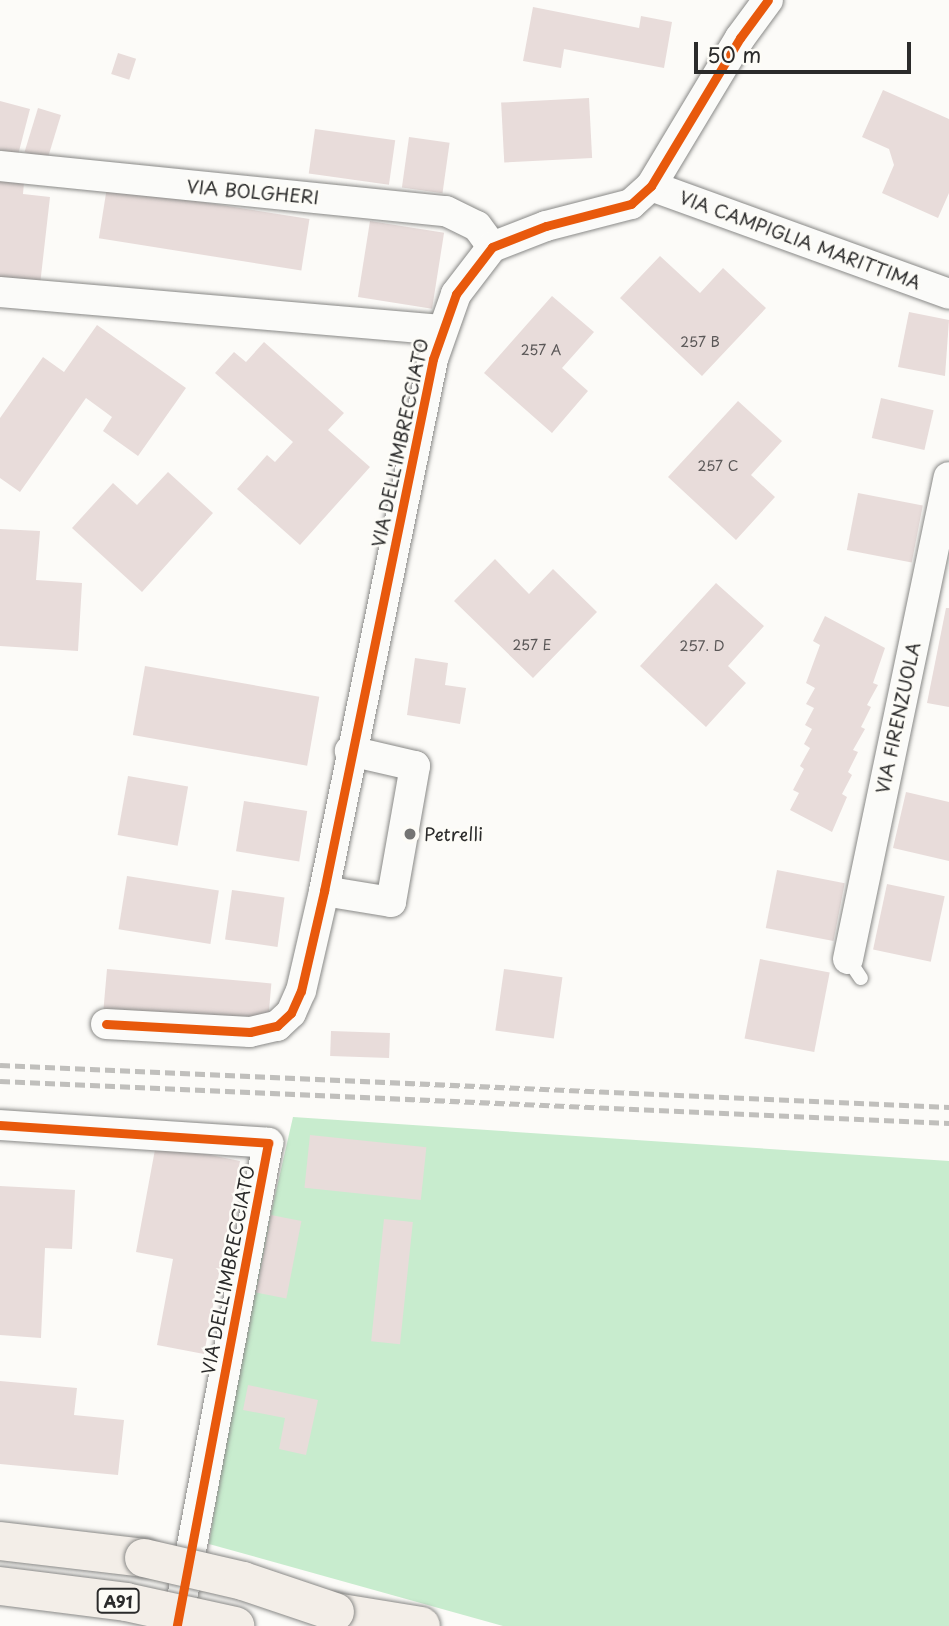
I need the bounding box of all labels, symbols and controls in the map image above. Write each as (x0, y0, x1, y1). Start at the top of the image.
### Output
scale bar (697, 28, 914, 72)
text: 50 m (707, 38, 761, 70)
street label: VIA BOLGHERI (186, 175, 320, 209)
street label: VIA CAMPIGLIA MARITTIMA (676, 186, 924, 294)
house number: 257 B (680, 334, 720, 350)
street label: VIA DELL'IMBRECCIATO (367, 336, 433, 550)
house number: 257 A (520, 342, 562, 358)
house number: 257 C (697, 458, 739, 474)
house number: 257 E (512, 637, 552, 653)
house number: 257. D (680, 638, 724, 654)
street label: VIA FIRENZUOLA (871, 640, 925, 796)
place label: Petrelli (424, 823, 483, 845)
marker: Petrelli (402, 826, 418, 842)
street label: VIA DELL'IMBRECCIATO (197, 1162, 259, 1378)
road number: A91 (95, 1588, 141, 1614)

